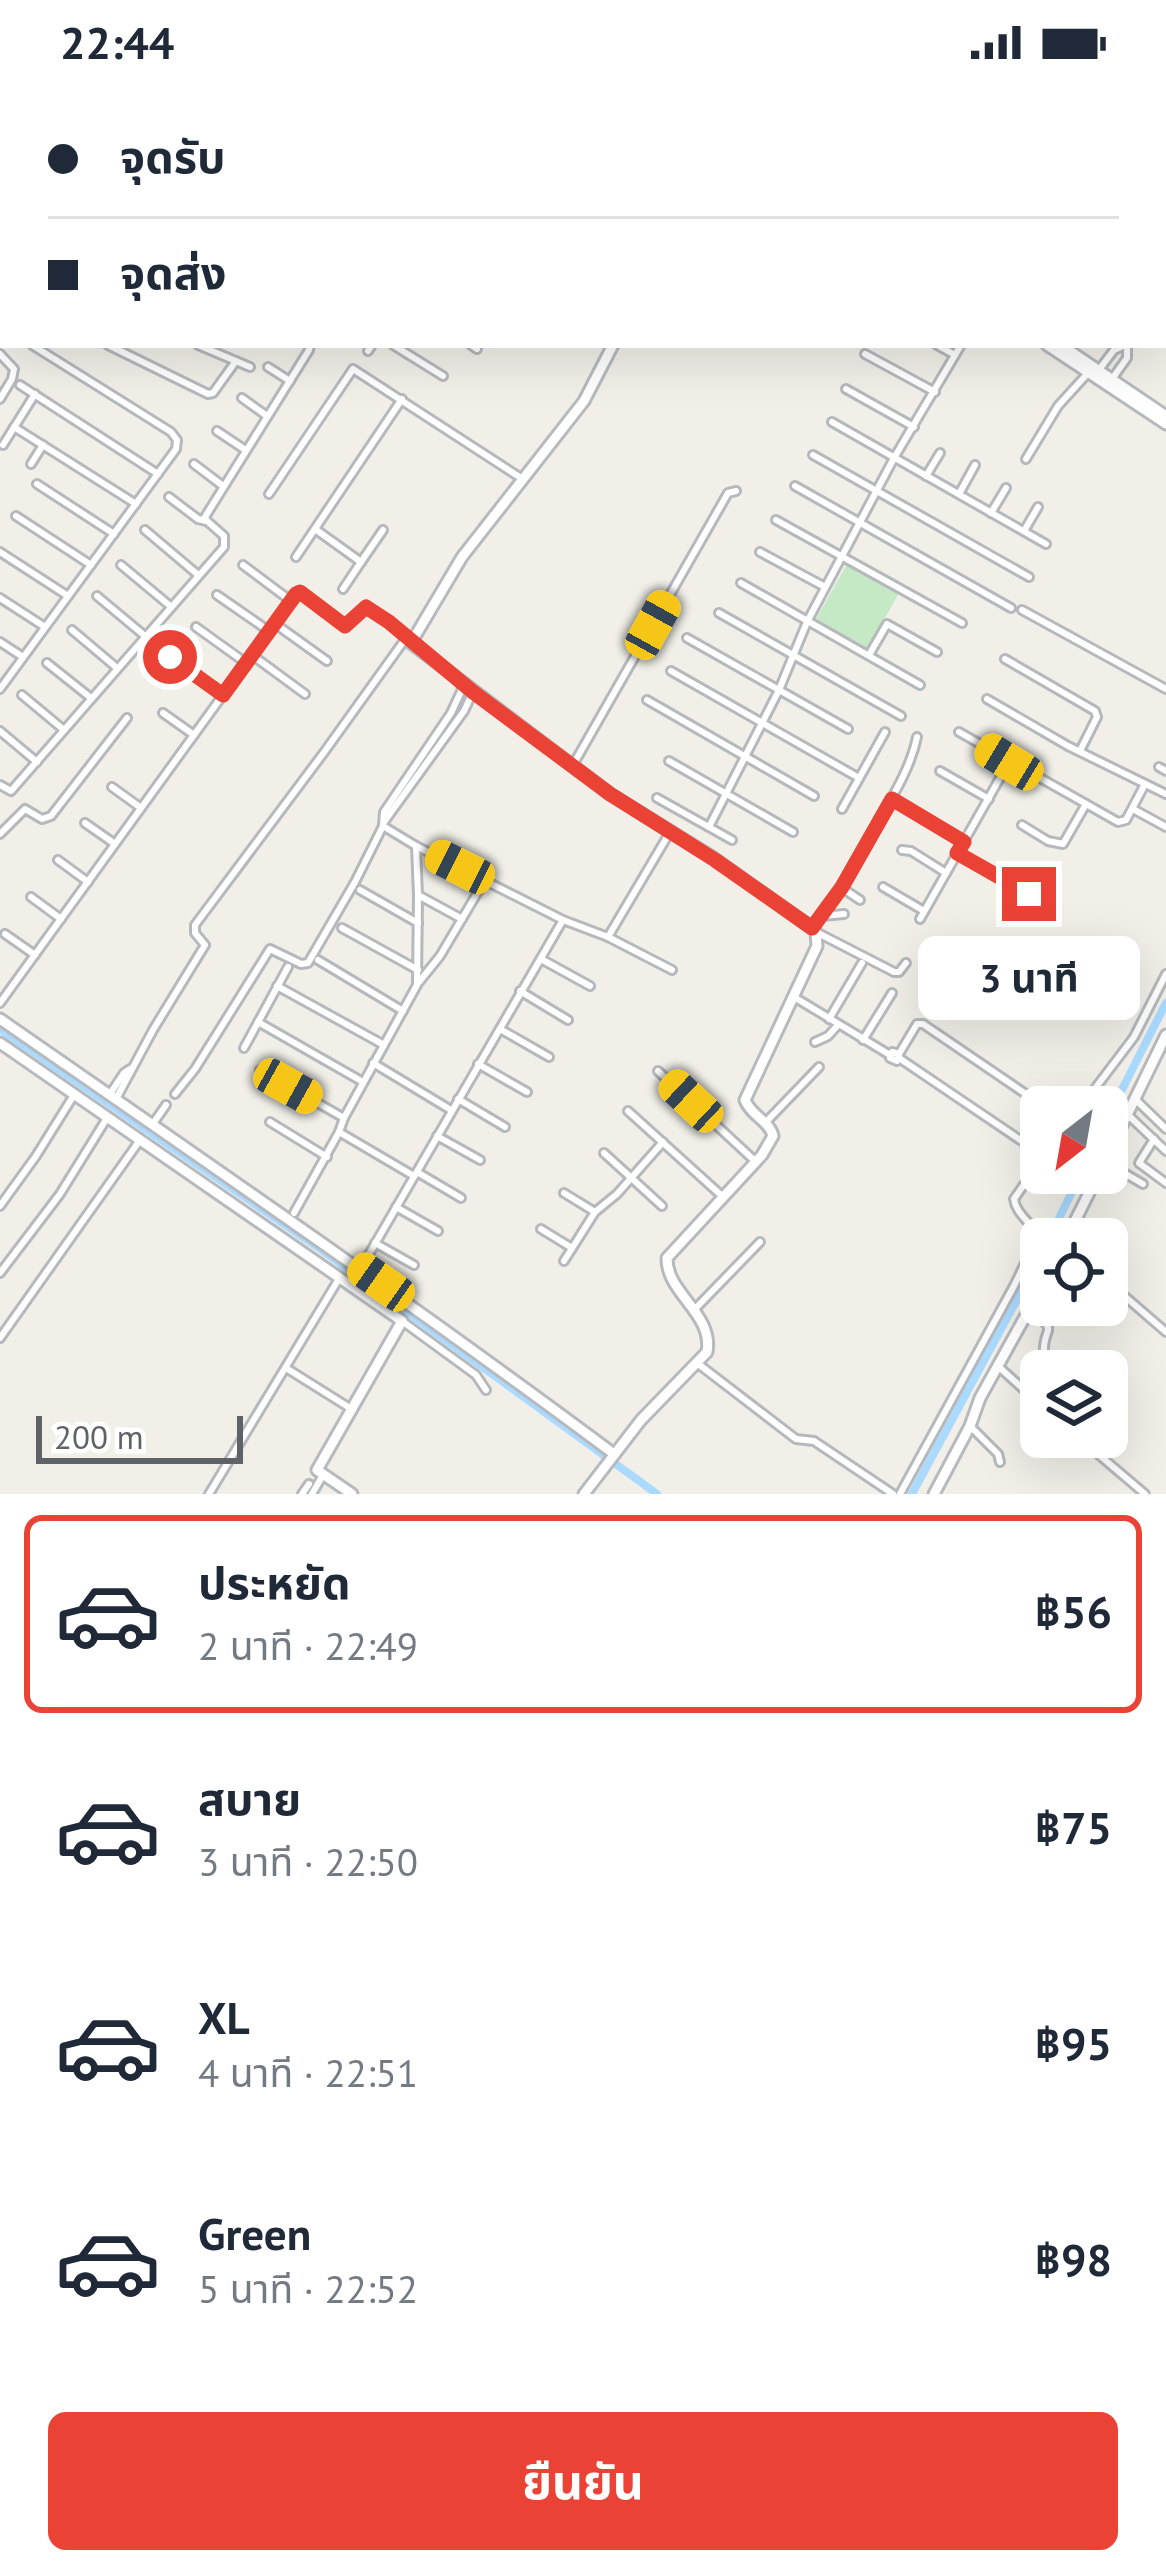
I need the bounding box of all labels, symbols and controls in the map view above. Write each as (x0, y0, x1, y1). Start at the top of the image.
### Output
text: 22:44 (60, 13, 174, 71)
text: จุดรับ (120, 127, 226, 185)
text: จุดส่ง (120, 243, 226, 301)
car (620, 585, 686, 665)
route start (143, 630, 197, 684)
car (969, 728, 1049, 796)
car (420, 835, 500, 899)
route end (1002, 867, 1056, 921)
callout: 3 นาที (918, 936, 1140, 1020)
text: 3 นาที (979, 952, 1079, 1003)
car (248, 1053, 328, 1119)
car (652, 1063, 730, 1139)
north arrow (1020, 1086, 1128, 1194)
map controls (1020, 1086, 1128, 1458)
button: locate (1020, 1218, 1128, 1326)
car (341, 1247, 421, 1317)
button: layers (1020, 1350, 1128, 1458)
scale bar (36, 1410, 243, 1463)
text: 200 m (54, 1415, 144, 1458)
text: ประหยัด (198, 1553, 351, 1611)
icon: car (54, 1560, 162, 1668)
text: ฿56 (1035, 1582, 1112, 1640)
text: 2 นาที · 22:49 (198, 1620, 418, 1671)
text: สบาย (198, 1769, 301, 1827)
icon: car (54, 1776, 162, 1884)
text: ฿75 (1035, 1798, 1112, 1856)
text: 3 นาที · 22:50 (198, 1836, 418, 1887)
text: XL (198, 1988, 250, 2046)
icon: car (54, 1992, 162, 2100)
text: ฿95 (1035, 2014, 1112, 2072)
text: 4 นาที · 22:51 (198, 2047, 418, 2098)
text: Green (198, 2204, 311, 2262)
icon: car (54, 2208, 162, 2316)
text: ฿98 (1035, 2230, 1112, 2288)
text: 5 นาที · 22:52 (198, 2263, 418, 2314)
button: ยืนยัน (48, 2412, 1118, 2550)

